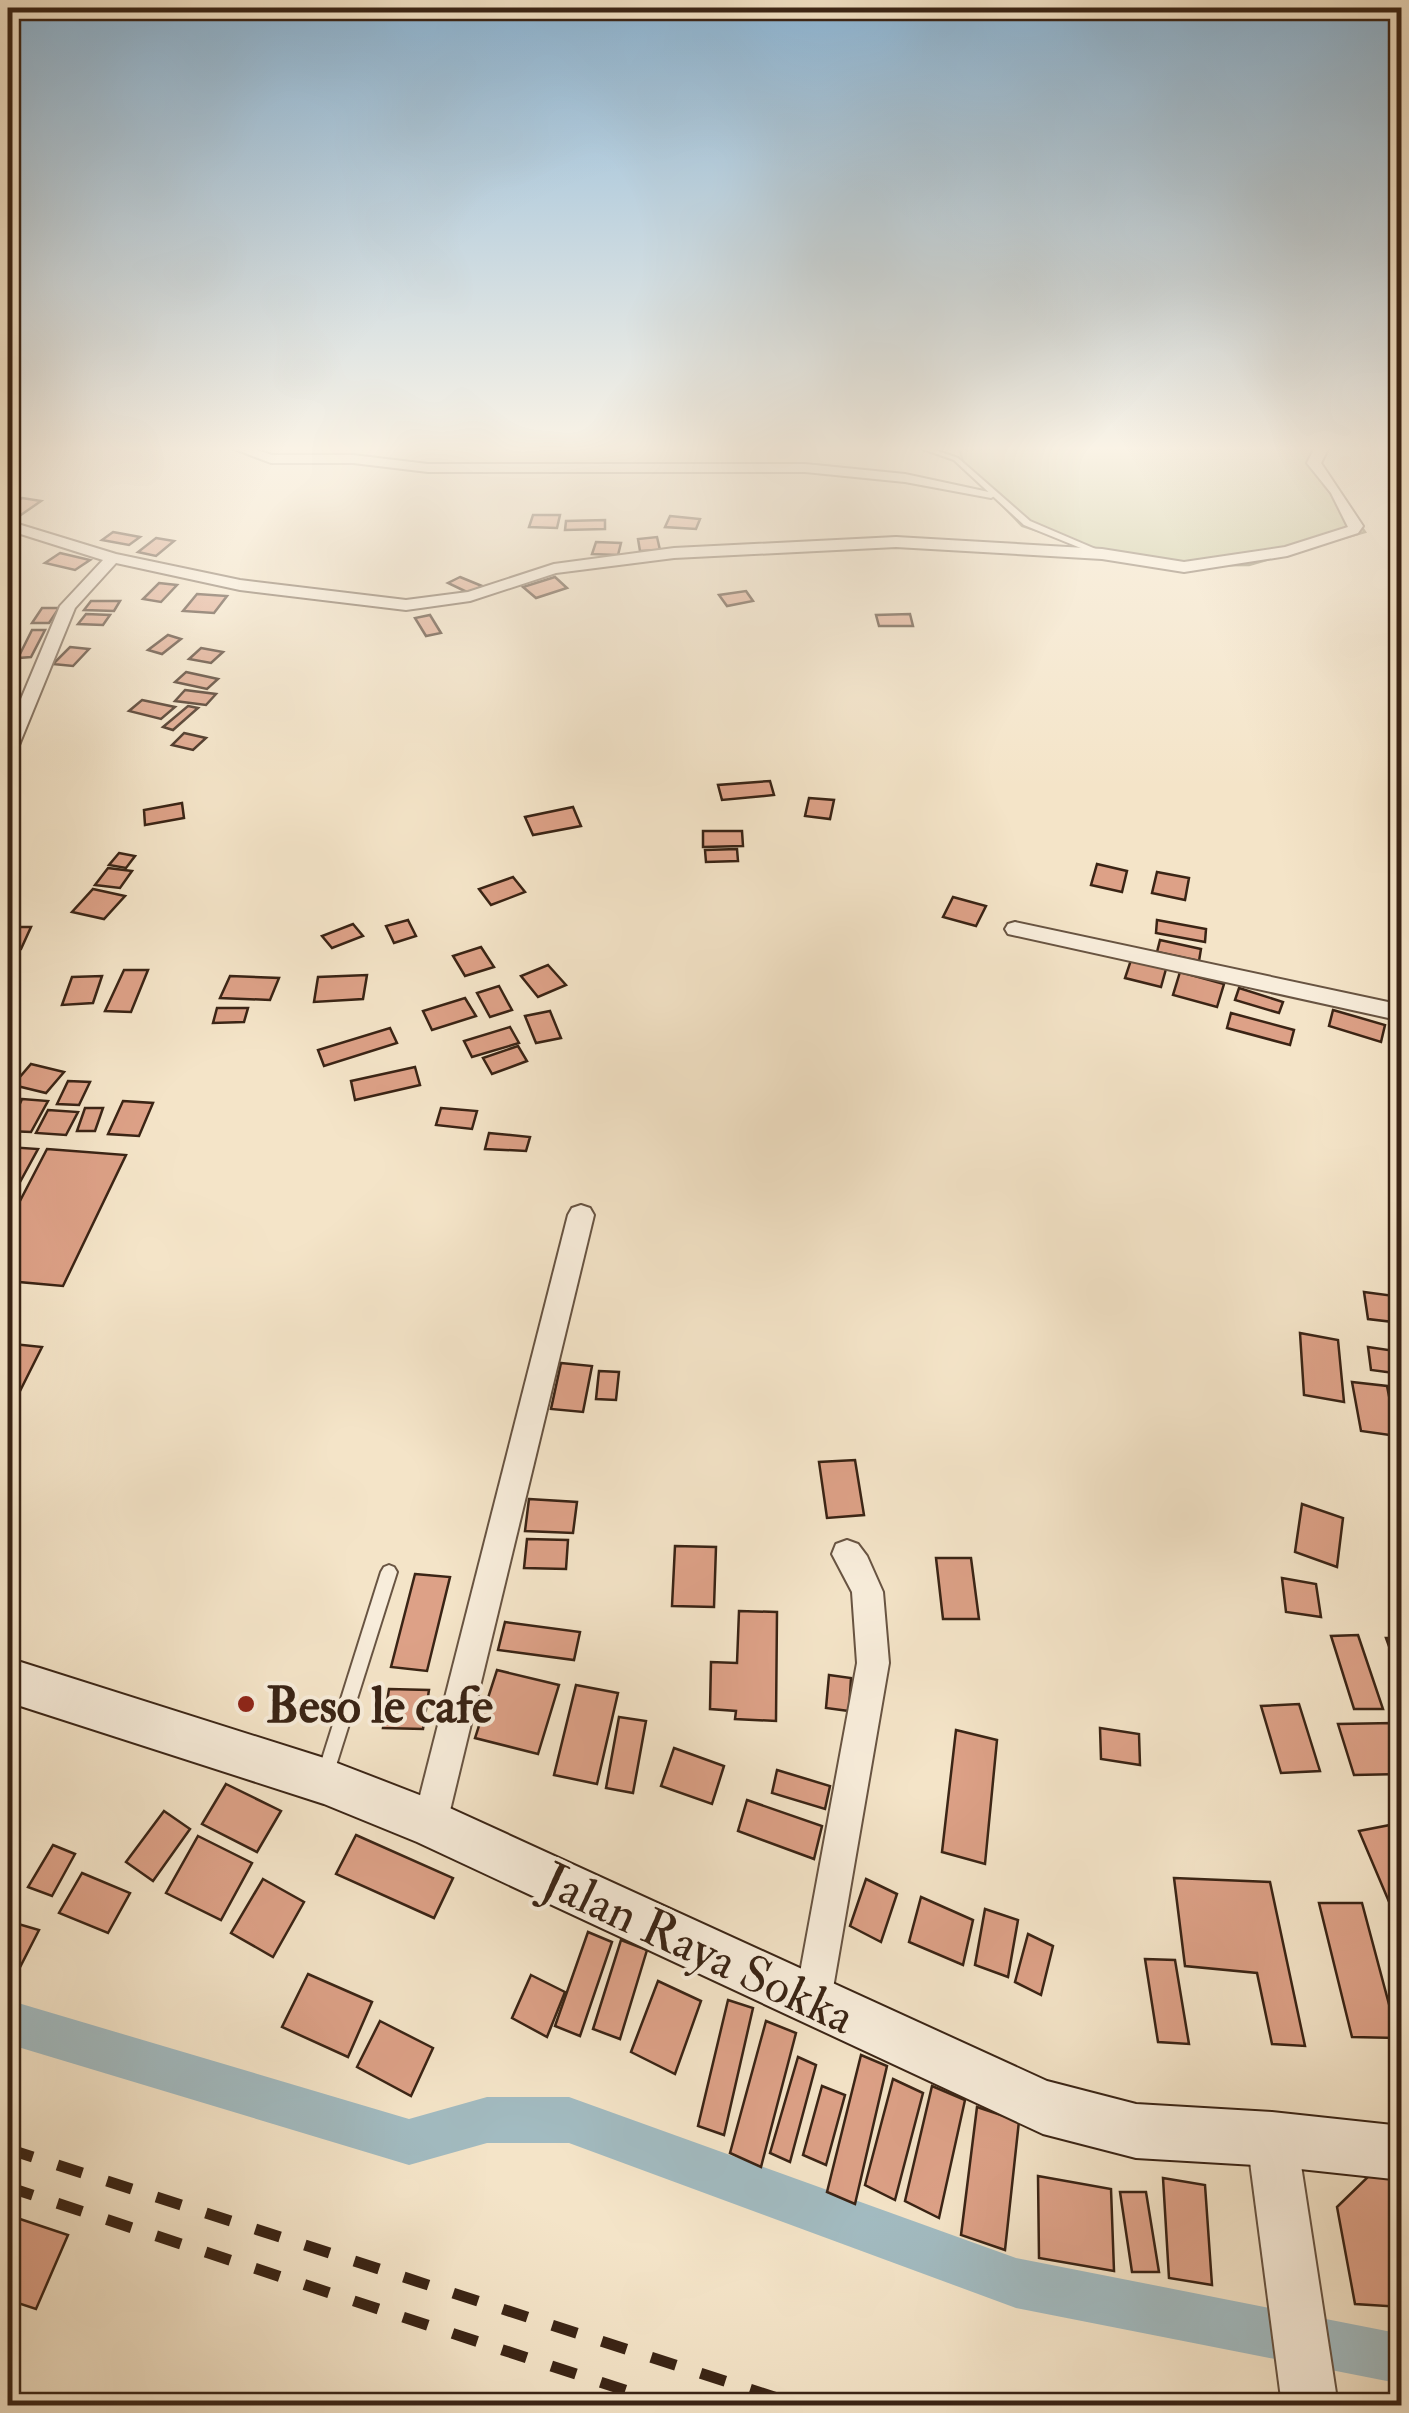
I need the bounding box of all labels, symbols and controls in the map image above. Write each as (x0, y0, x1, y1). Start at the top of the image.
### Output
place label: Beso le cafe (266, 1675, 493, 1738)
marker: Beso le cafe (235, 1693, 257, 1715)
street label: Jalan Raya Sokka (530, 1849, 865, 2049)

